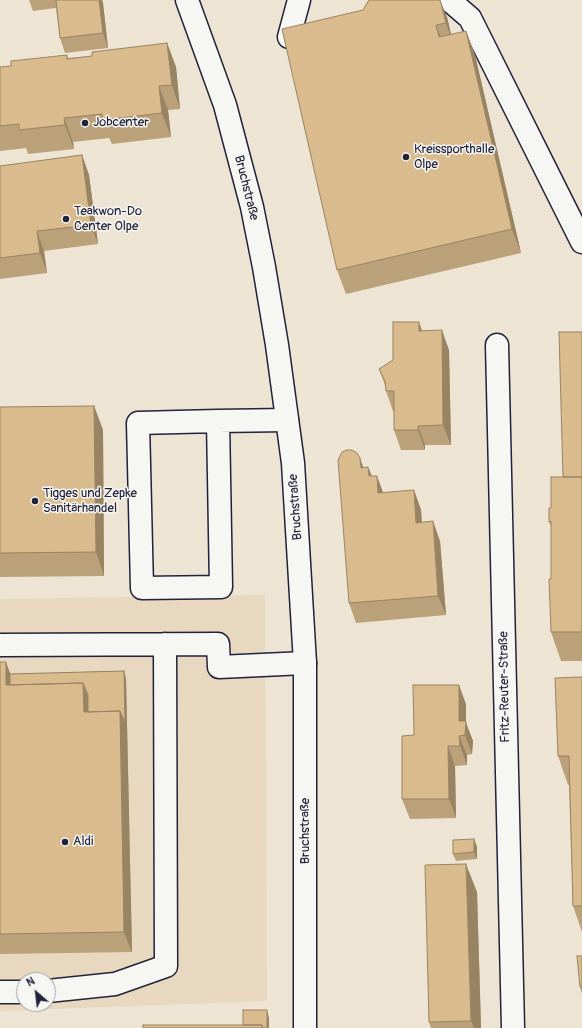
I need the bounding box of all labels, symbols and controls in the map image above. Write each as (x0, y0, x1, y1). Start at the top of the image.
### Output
place label: Jobcenter (93, 115, 149, 131)
marker: Jobcenter (80, 118, 90, 128)
place label: Kreissporthalle Olpe (414, 142, 494, 173)
marker: Kreissporthalle Olpe (401, 152, 411, 162)
street label: Bruchstraße (230, 154, 262, 222)
place label: Teakwon-Do Center Olpe (74, 204, 142, 235)
marker: Teakwon-Do Center Olpe (61, 214, 71, 224)
street label: Bruchstraße (286, 473, 306, 541)
place label: Tigges und Zepke Sanitärhandel (43, 486, 137, 517)
marker: Tigges und Zepke Sanitärhandel (30, 496, 40, 506)
street label: Fritz-Reuter-Straße (496, 631, 514, 743)
street label: Bruchstraße (298, 798, 314, 864)
place label: Aldi (73, 834, 93, 850)
marker: Aldi (60, 837, 70, 847)
north arrow (16, 972, 56, 1012)
text: N (24, 974, 37, 989)

